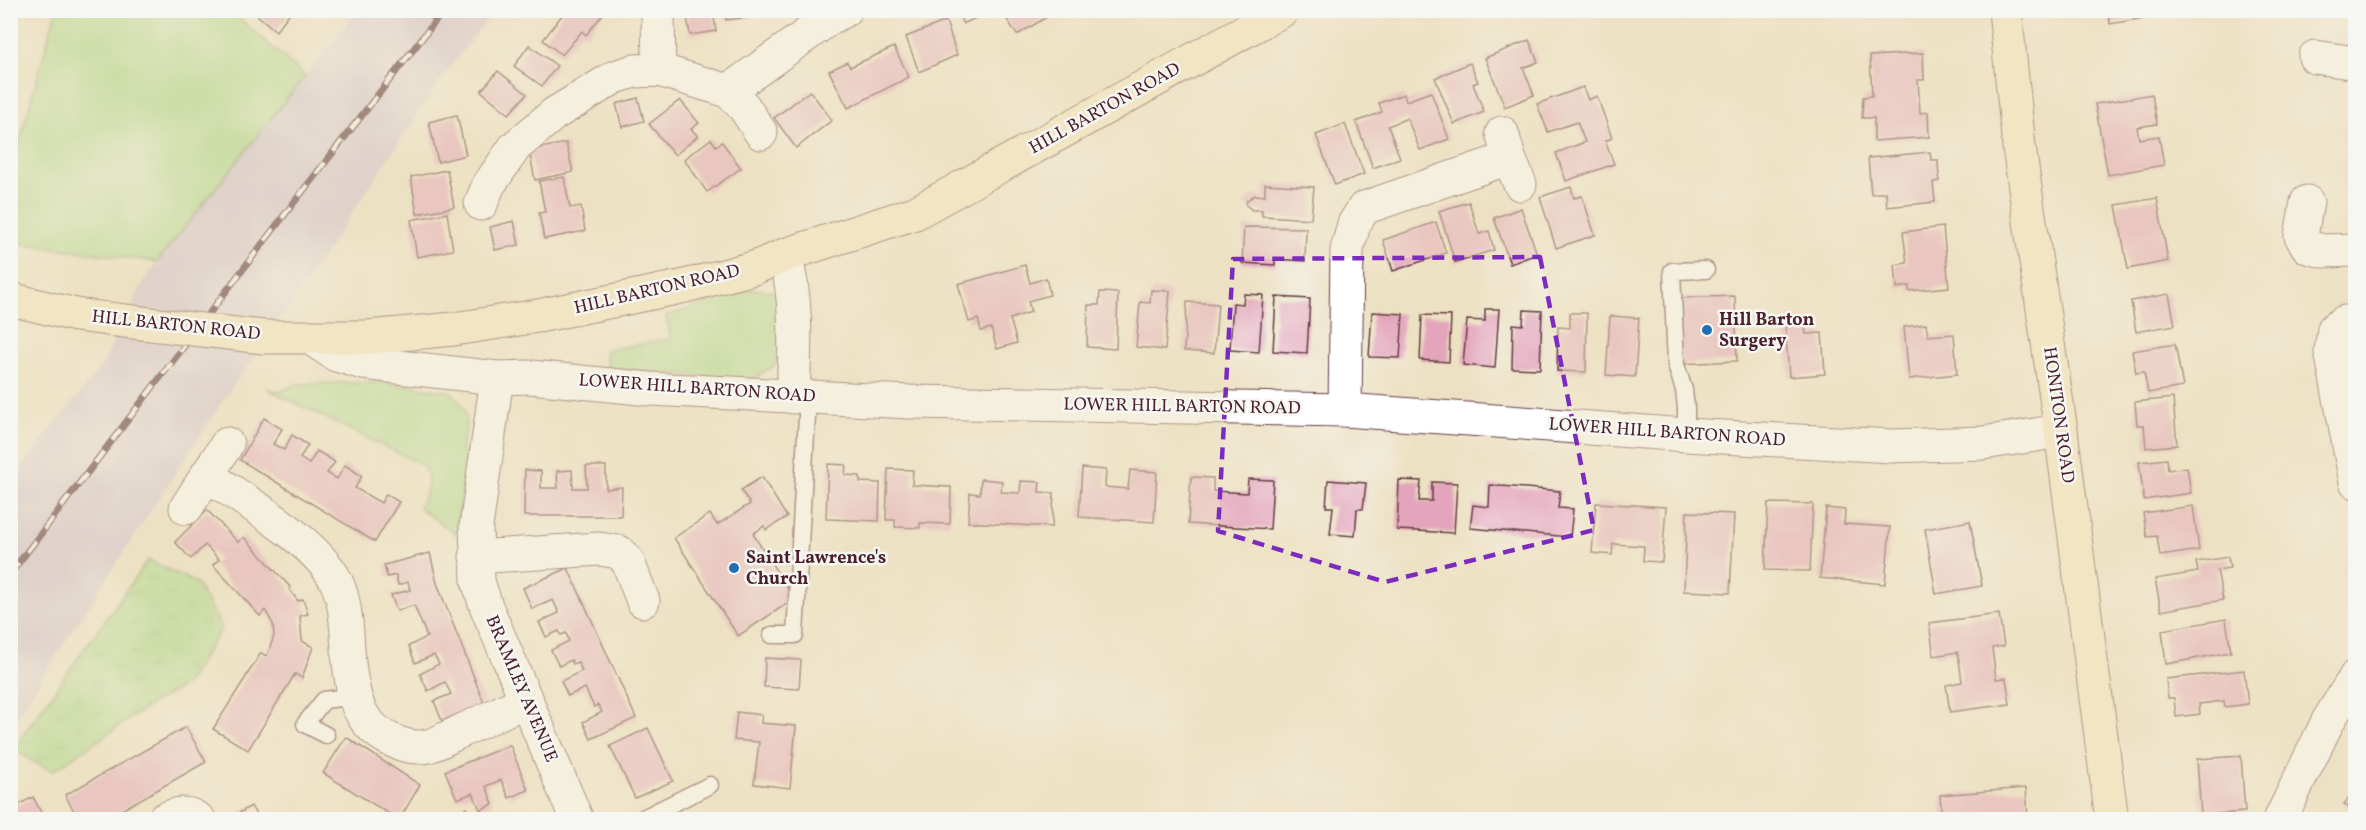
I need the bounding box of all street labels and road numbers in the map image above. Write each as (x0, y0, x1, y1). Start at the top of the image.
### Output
street label: HILL BARTON ROAD (1025, 57, 1185, 161)
street label: HILL BARTON ROAD (572, 259, 742, 321)
street label: HILL BARTON ROAD (90, 305, 262, 347)
street label: HONITON ROAD (2036, 345, 2080, 485)
street label: LOWER HILL BARTON ROAD (578, 368, 816, 410)
street label: LOWER HILL BARTON ROAD (1063, 392, 1301, 422)
street label: LOWER HILL BARTON ROAD (1548, 412, 1786, 454)
street label: BRAMLEY AVENUE (479, 612, 563, 766)

